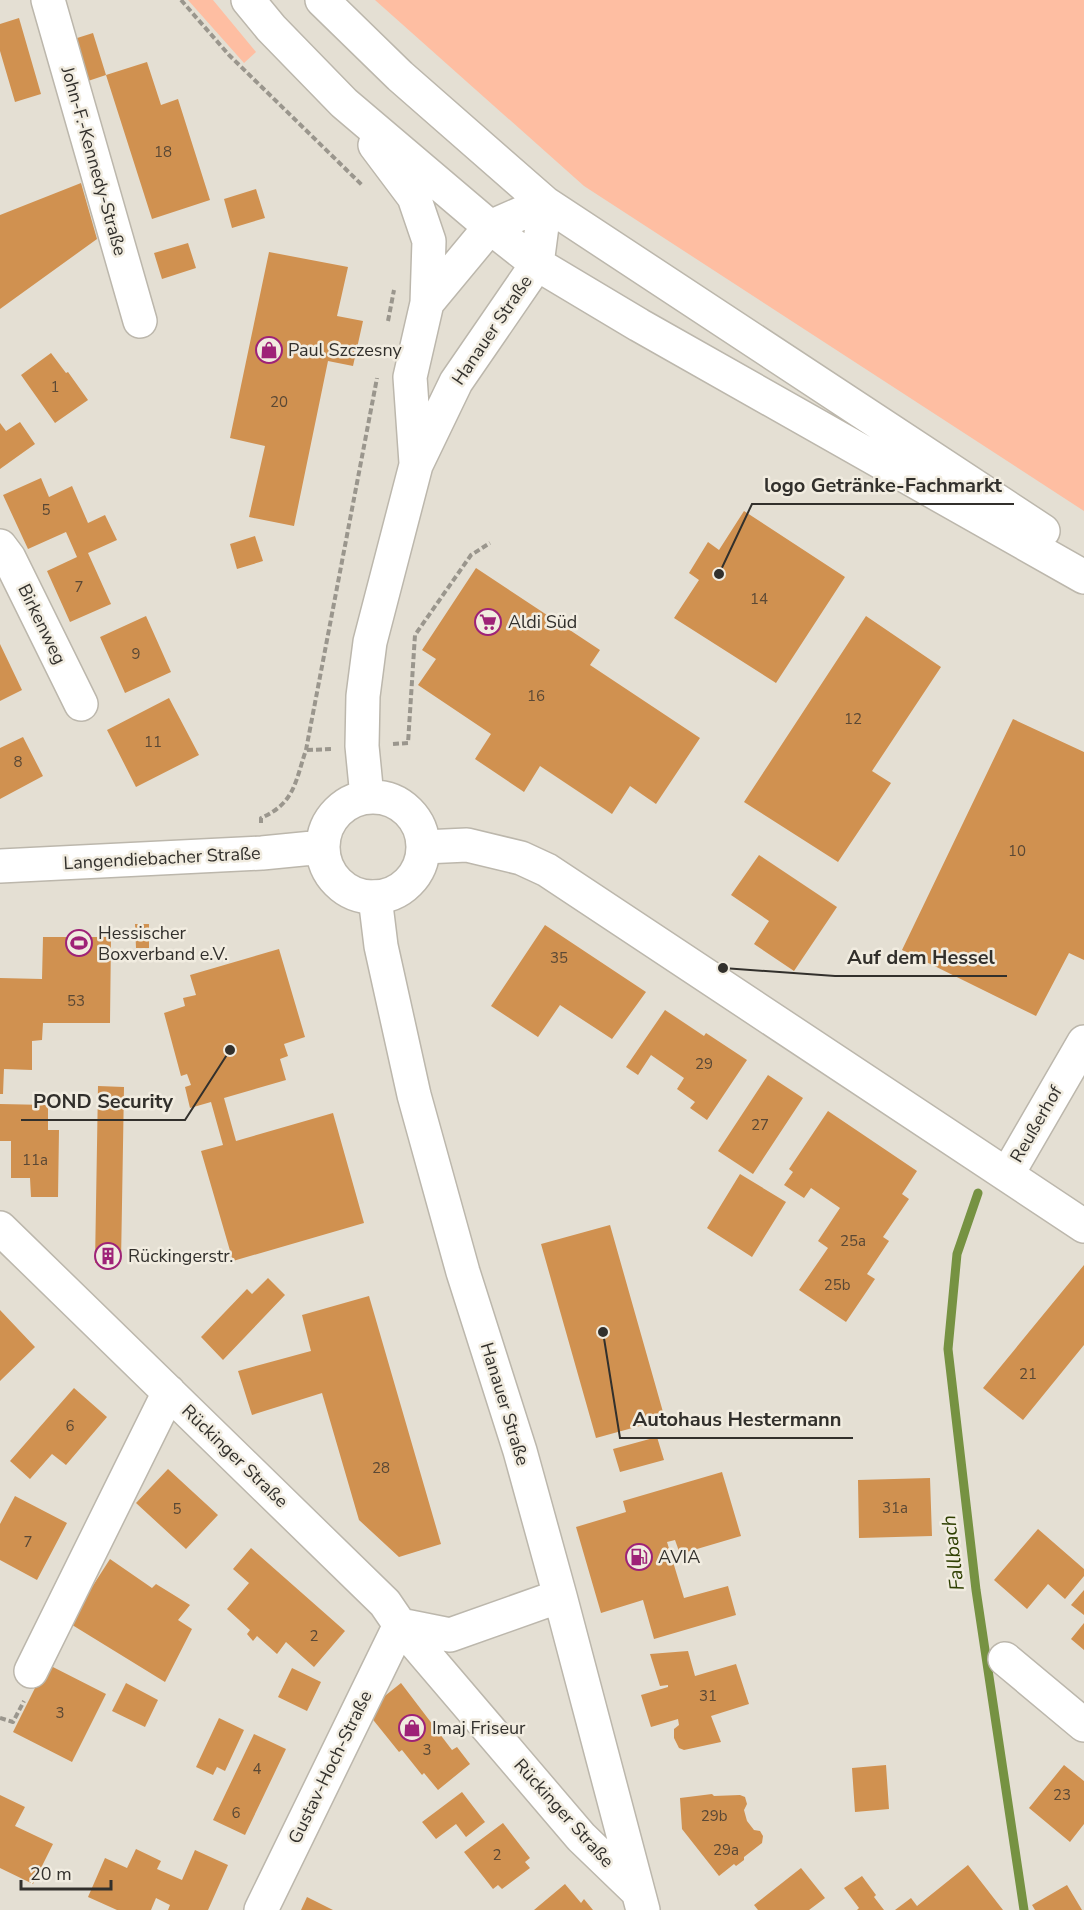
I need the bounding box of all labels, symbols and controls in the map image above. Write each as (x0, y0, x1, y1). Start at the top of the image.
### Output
street label: John-F.-Kennedy-Straße (55, 63, 132, 258)
house number: 18 (154, 142, 172, 162)
street label: Hanauer Straße (446, 270, 538, 390)
shop icon: Paul Szczesny (254, 335, 284, 365)
place label: Paul Szczesny (288, 338, 403, 362)
house number: 1 (50, 377, 60, 397)
house number: 20 (270, 392, 288, 412)
callout: logo Getränke-Fachmarkt (752, 466, 1014, 504)
text: logo Getränke-Fachmarkt (764, 472, 1002, 499)
house number: 5 (41, 500, 51, 520)
house number: 7 (74, 577, 84, 597)
street label: Birkenweg (12, 580, 72, 668)
house number: 14 (750, 589, 768, 609)
supermarket icon: Aldi Süd (473, 607, 503, 637)
place label: Aldi Süd (508, 610, 577, 634)
house number: 9 (131, 644, 141, 664)
house number: 16 (527, 686, 545, 706)
house number: 12 (844, 709, 862, 729)
house number: 11 (144, 732, 162, 752)
house number: 8 (13, 752, 23, 772)
street label: Langendiebacher Straße (63, 841, 261, 875)
house number: 10 (1008, 841, 1026, 861)
place label: Hessischer Boxverband e.V. (98, 921, 228, 966)
sports icon: Hessischer Boxverband e.V. (64, 928, 94, 958)
callout: Auf dem Hessel (835, 938, 1007, 976)
text: Auf dem Hessel (847, 944, 996, 971)
house number: 35 (550, 948, 568, 968)
house number: 53 (67, 991, 85, 1011)
house number: 29 (695, 1054, 713, 1074)
street label: Reußerhof (1004, 1080, 1068, 1167)
callout: POND Security (21, 1082, 185, 1120)
text: POND Security (33, 1088, 173, 1115)
house number: 27 (751, 1115, 769, 1135)
house number: 11a (22, 1150, 48, 1170)
house number: 25a (840, 1231, 866, 1251)
building icon: Rückingerstr. (93, 1241, 123, 1271)
place label: Rückingerstr. (128, 1244, 233, 1268)
house number: 25b (824, 1275, 851, 1295)
street label: Hanauer Straße (475, 1339, 535, 1469)
house number: 21 (1019, 1364, 1037, 1384)
street label: Rückinger Straße (177, 1399, 293, 1513)
callout: Autohaus Hestermann (620, 1400, 853, 1438)
text: Autohaus Hestermann (632, 1406, 842, 1433)
house number: 6 (65, 1416, 75, 1436)
house number: 28 (372, 1458, 390, 1478)
house number: 31a (882, 1498, 908, 1518)
house number: 5 (172, 1499, 182, 1519)
water label: Fallbach (935, 1514, 971, 1592)
house number: 7 (23, 1532, 33, 1552)
fuel station icon: AVIA (624, 1542, 654, 1572)
place label: AVIA (658, 1545, 700, 1569)
house number: 2 (309, 1626, 319, 1646)
street label: Gustav-Hoch-Straße (283, 1686, 377, 1848)
house number: 31 (699, 1686, 717, 1706)
house number: 3 (55, 1703, 65, 1723)
shop icon: Imaj Friseur (397, 1713, 427, 1743)
place label: Imaj Friseur (432, 1716, 526, 1740)
house number: 3 (422, 1740, 432, 1760)
street label: Rückinger Straße (509, 1753, 619, 1873)
house number: 4 (252, 1759, 262, 1779)
house number: 23 (1053, 1785, 1071, 1805)
house number: 6 (231, 1803, 241, 1823)
house number: 29b (701, 1806, 728, 1826)
house number: 29a (713, 1840, 739, 1860)
house number: 2 (492, 1845, 502, 1865)
scale bar (21, 1853, 111, 1891)
text: 20 m (30, 1862, 72, 1886)

